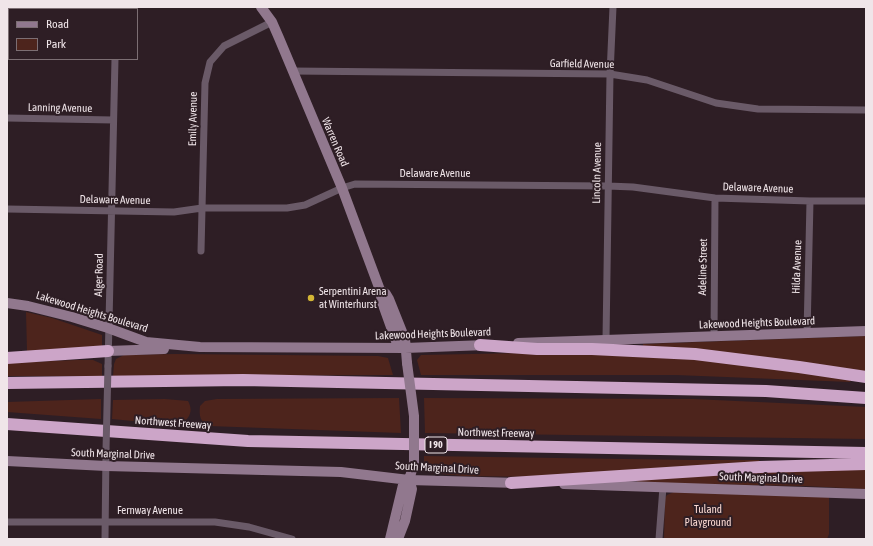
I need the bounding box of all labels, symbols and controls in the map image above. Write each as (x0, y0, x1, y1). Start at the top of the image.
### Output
legend (8, 8, 138, 60)
text: Road (46, 17, 69, 31)
text: Park (46, 37, 66, 51)
street label: Garfield Avenue (550, 57, 614, 71)
street label: Emily Avenue (186, 92, 200, 146)
street label: Lanning Avenue (28, 101, 92, 115)
street label: Warren Road (319, 115, 351, 169)
street label: Lincoln Avenue (590, 142, 604, 204)
street label: Delaware Avenue (400, 167, 470, 181)
street label: Delaware Avenue (722, 180, 794, 196)
street label: Delaware Avenue (79, 193, 151, 207)
street label: Adeline Street (696, 238, 710, 296)
street label: Hilda Avenue (789, 240, 805, 294)
street label: Alger Road (92, 253, 106, 297)
place label: Serpentini Arena at Winterhurst (319, 285, 387, 311)
street label: Lakewood Heights Boulevard (34, 289, 150, 335)
marker: Serpentini Arena at Winterhurst (306, 293, 316, 303)
street label: Lakewood Heights Boulevard (699, 314, 815, 332)
street label: Lakewood Heights Boulevard (375, 325, 491, 343)
street label: Northwest Freeway (134, 414, 212, 432)
street label: Northwest Freeway (458, 426, 534, 440)
road number: I 90 (425, 437, 447, 453)
street label: South Marginal Drive (71, 446, 155, 462)
street label: South Marginal Drive (395, 459, 479, 477)
street label: South Marginal Drive (719, 470, 803, 486)
park label: Tuland Playground (685, 503, 731, 529)
street label: Fernway Avenue (117, 504, 183, 518)

